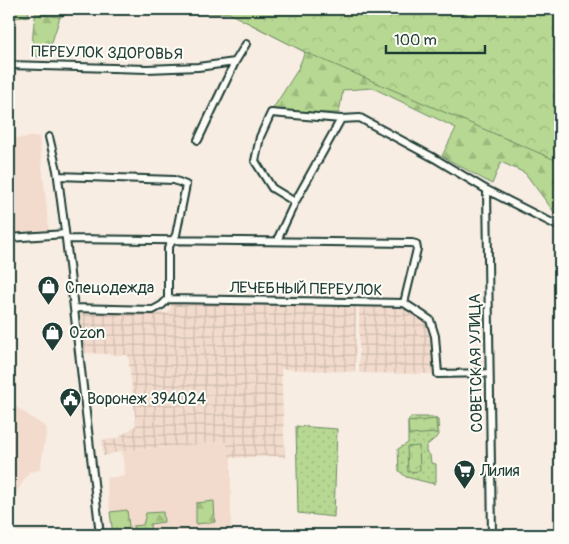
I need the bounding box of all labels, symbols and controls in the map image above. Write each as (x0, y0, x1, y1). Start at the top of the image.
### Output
scale bar (386, 22, 485, 54)
text: 100 m (394, 31, 437, 50)
street label: ПЕРЕУЛОК ЗДОРОВЬЯ (31, 42, 183, 64)
shop icon: Спецодежда (37, 275, 61, 306)
place label: Спецодежда (65, 278, 154, 298)
street label: ЛЕЧЕБНЫЙ ПЕРЕУЛОК (228, 278, 383, 300)
street label: СОВЕТСКАЯ УЛИЦА (465, 293, 487, 433)
shop icon: Ozon (41, 320, 65, 351)
place label: Ozon (69, 323, 105, 343)
public building icon: Воронеж 394024 (59, 386, 83, 417)
place label: Воронеж 394024 (87, 389, 206, 409)
supermarket icon: Лилия (452, 458, 476, 489)
place label: Лилия (479, 461, 520, 481)

